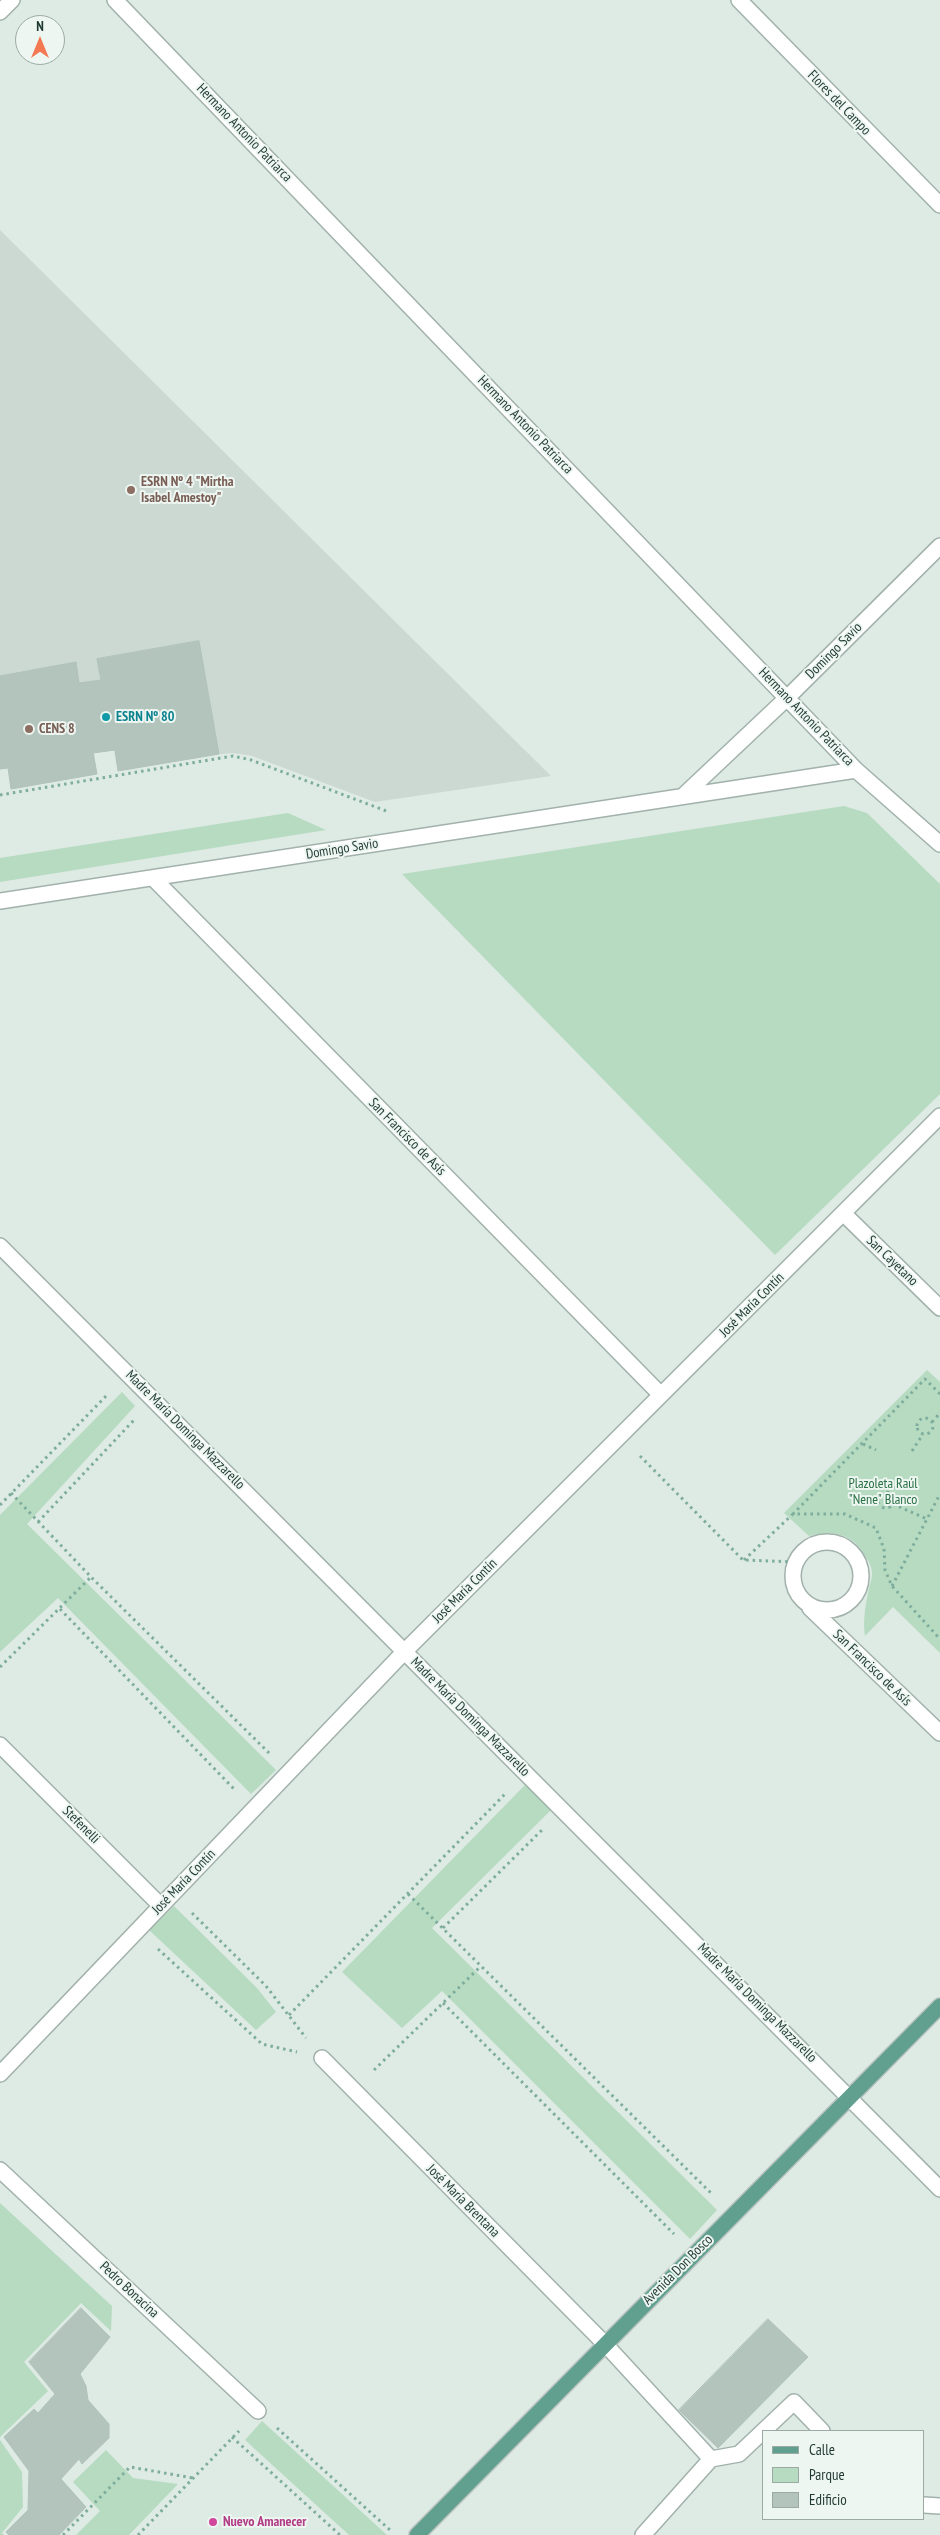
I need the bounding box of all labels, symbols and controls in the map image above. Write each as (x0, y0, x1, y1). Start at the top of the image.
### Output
north arrow (15, 15, 65, 65)
text: N (36, 17, 44, 35)
street label: Flores del Campo (804, 67, 874, 139)
street label: Hermano Antonio Patriarca (193, 80, 295, 186)
street label: Hermano Antonio Patriarca (474, 372, 576, 478)
place label: ESRN Nº 4 "Mirtha Isabel Amestoy" (141, 474, 233, 507)
marker: ESRN Nº 4 "Mirtha Isabel Amestoy" (125, 484, 137, 496)
street label: Domingo Savio (802, 619, 866, 683)
street label: Hermano Antonio Patriarca (755, 664, 857, 770)
place label: ESRN Nº 80 (116, 709, 174, 725)
marker: ESRN Nº 80 (100, 711, 112, 723)
place label: CENS 8 (39, 721, 75, 737)
marker: CENS 8 (23, 723, 35, 735)
street label: Domingo Savio (305, 835, 379, 863)
street label: San Francisco de Asís (365, 1095, 449, 1179)
street label: San Cayetano (863, 1232, 921, 1290)
street label: José María Contín (716, 1269, 788, 1341)
street label: Madre María Dominga Mazzarello (122, 1367, 248, 1493)
park label: Plazoleta Raúl "Nene" Blanco (848, 1476, 918, 1508)
street label: José María Contín (429, 1555, 501, 1627)
street label: San Francisco de Asís (829, 1626, 915, 1710)
street label: Madre María Dominga Mazzarello (407, 1654, 533, 1780)
street label: Stefenelli (59, 1803, 103, 1847)
street label: José María Contín (149, 1846, 219, 1918)
street label: Madre María Dominga Mazzarello (694, 1940, 820, 2066)
street label: José María Brentana (423, 2161, 503, 2241)
street label: Avenida Don Bosco (640, 2232, 716, 2308)
street label: Pedro Bonacina (96, 2258, 162, 2322)
legend (762, 2430, 925, 2520)
text: Calle (809, 2440, 835, 2459)
text: Parque (809, 2465, 845, 2484)
text: Edificio (809, 2490, 847, 2509)
place label: Nuevo Amanecer (223, 2514, 306, 2530)
marker: Nuevo Amanecer (207, 2516, 219, 2528)

